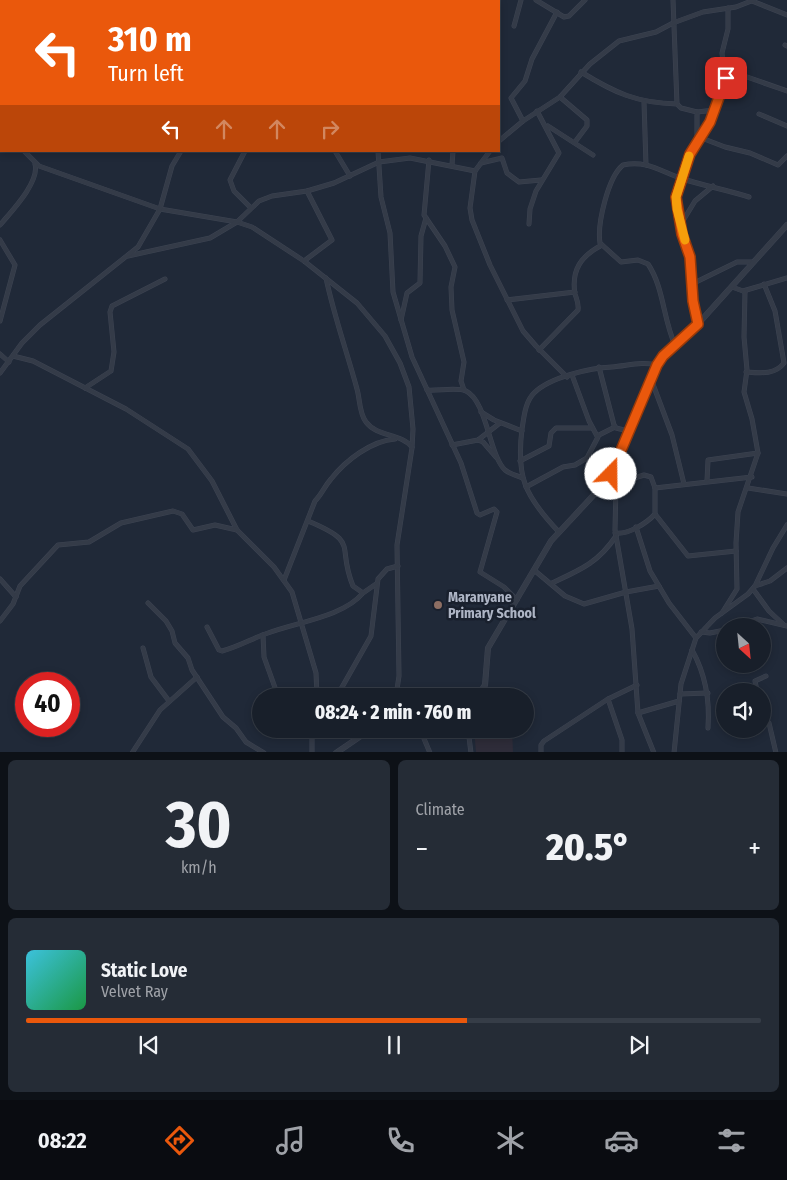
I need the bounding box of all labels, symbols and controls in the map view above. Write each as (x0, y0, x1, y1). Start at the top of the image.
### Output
text: 310 m (108, 18, 192, 60)
icon: left (25, 20, 90, 85)
pin (705, 57, 747, 99)
text: Turn left (108, 60, 184, 87)
icon: arrive (712, 64, 740, 92)
icon: left (157, 115, 185, 143)
icon: ahead (210, 115, 238, 143)
icon: ahead (263, 115, 291, 143)
icon: right (316, 115, 344, 143)
position arrow (584, 447, 636, 499)
place label: Maranyane Primary School (448, 589, 536, 622)
marker: Maranyane Primary School (432, 599, 444, 611)
north arrow (716, 618, 771, 672)
map controls (716, 618, 771, 738)
speed limit sign: 40 (15, 672, 80, 737)
button: sound (716, 683, 771, 738)
text: 08:24 · 2 min · 760 m (315, 701, 471, 724)
text: 30 (166, 786, 232, 864)
text: Climate (416, 800, 465, 819)
text: 20.5° (546, 824, 630, 870)
text: − (416, 832, 428, 865)
text: + (748, 832, 761, 865)
text: km/h (181, 858, 217, 877)
text: Static Love (101, 959, 188, 982)
text: Velvet Ray (101, 982, 168, 1001)
icon: previous (135, 1031, 163, 1059)
icon: pause (380, 1031, 408, 1059)
icon: next (625, 1031, 653, 1059)
icon: directions (162, 1123, 197, 1158)
icon: music (273, 1123, 308, 1158)
icon: phone (383, 1123, 418, 1158)
icon: climate (493, 1123, 528, 1158)
icon: car (604, 1123, 639, 1158)
icon: filters (714, 1123, 749, 1158)
text: 08:22 (38, 1127, 87, 1154)

